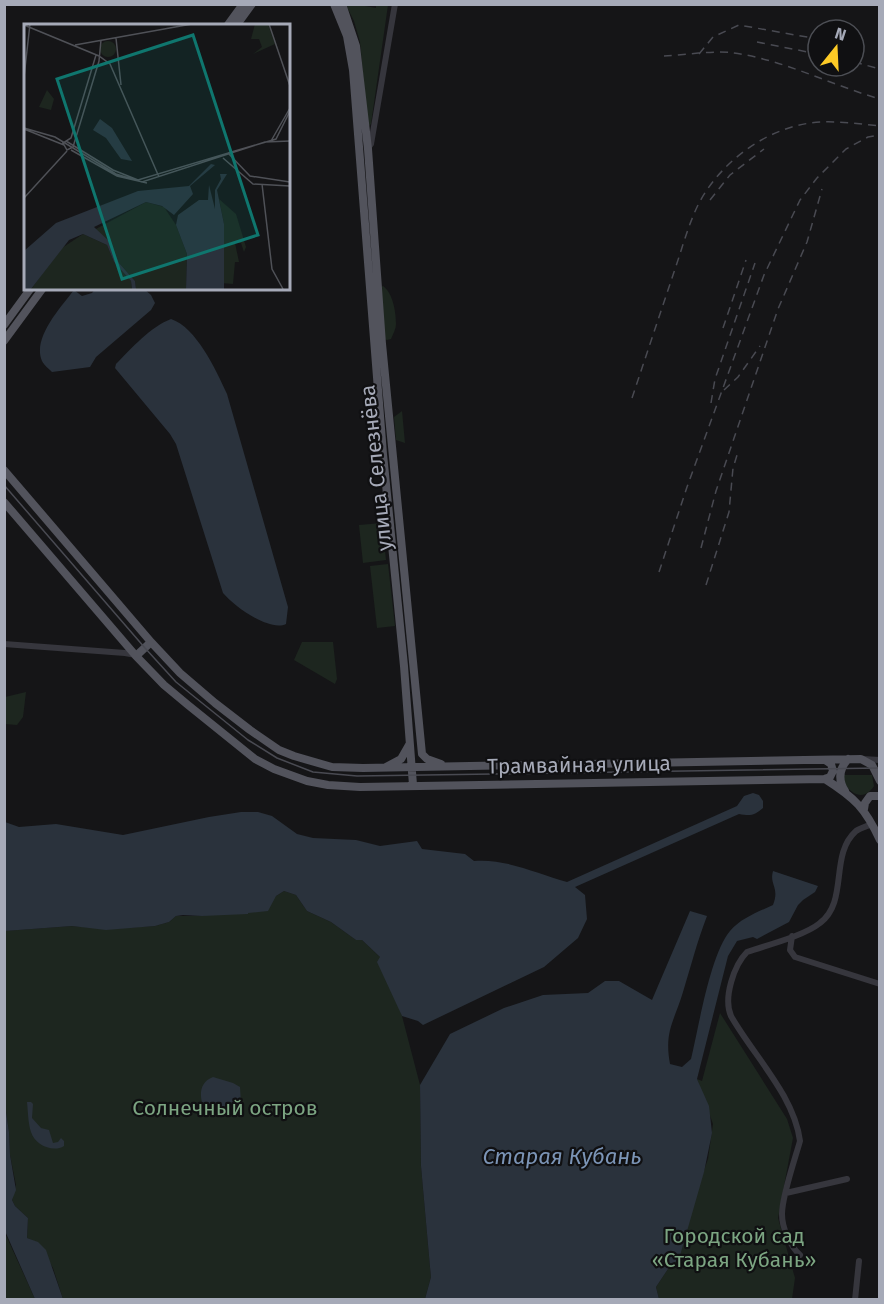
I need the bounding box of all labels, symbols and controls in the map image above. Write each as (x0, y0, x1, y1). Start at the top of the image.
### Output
north arrow (806, 18, 866, 78)
inset map (24, 24, 290, 290)
text: N (833, 24, 848, 45)
street label: улица Селезнёва (354, 384, 398, 552)
street label: Трамвайная улица (487, 750, 671, 780)
park label: Солнечный остров (132, 1095, 318, 1121)
water label: Старая Кубань (482, 1143, 642, 1170)
park label: Городской сад «Старая Кубань» (652, 1223, 816, 1273)

